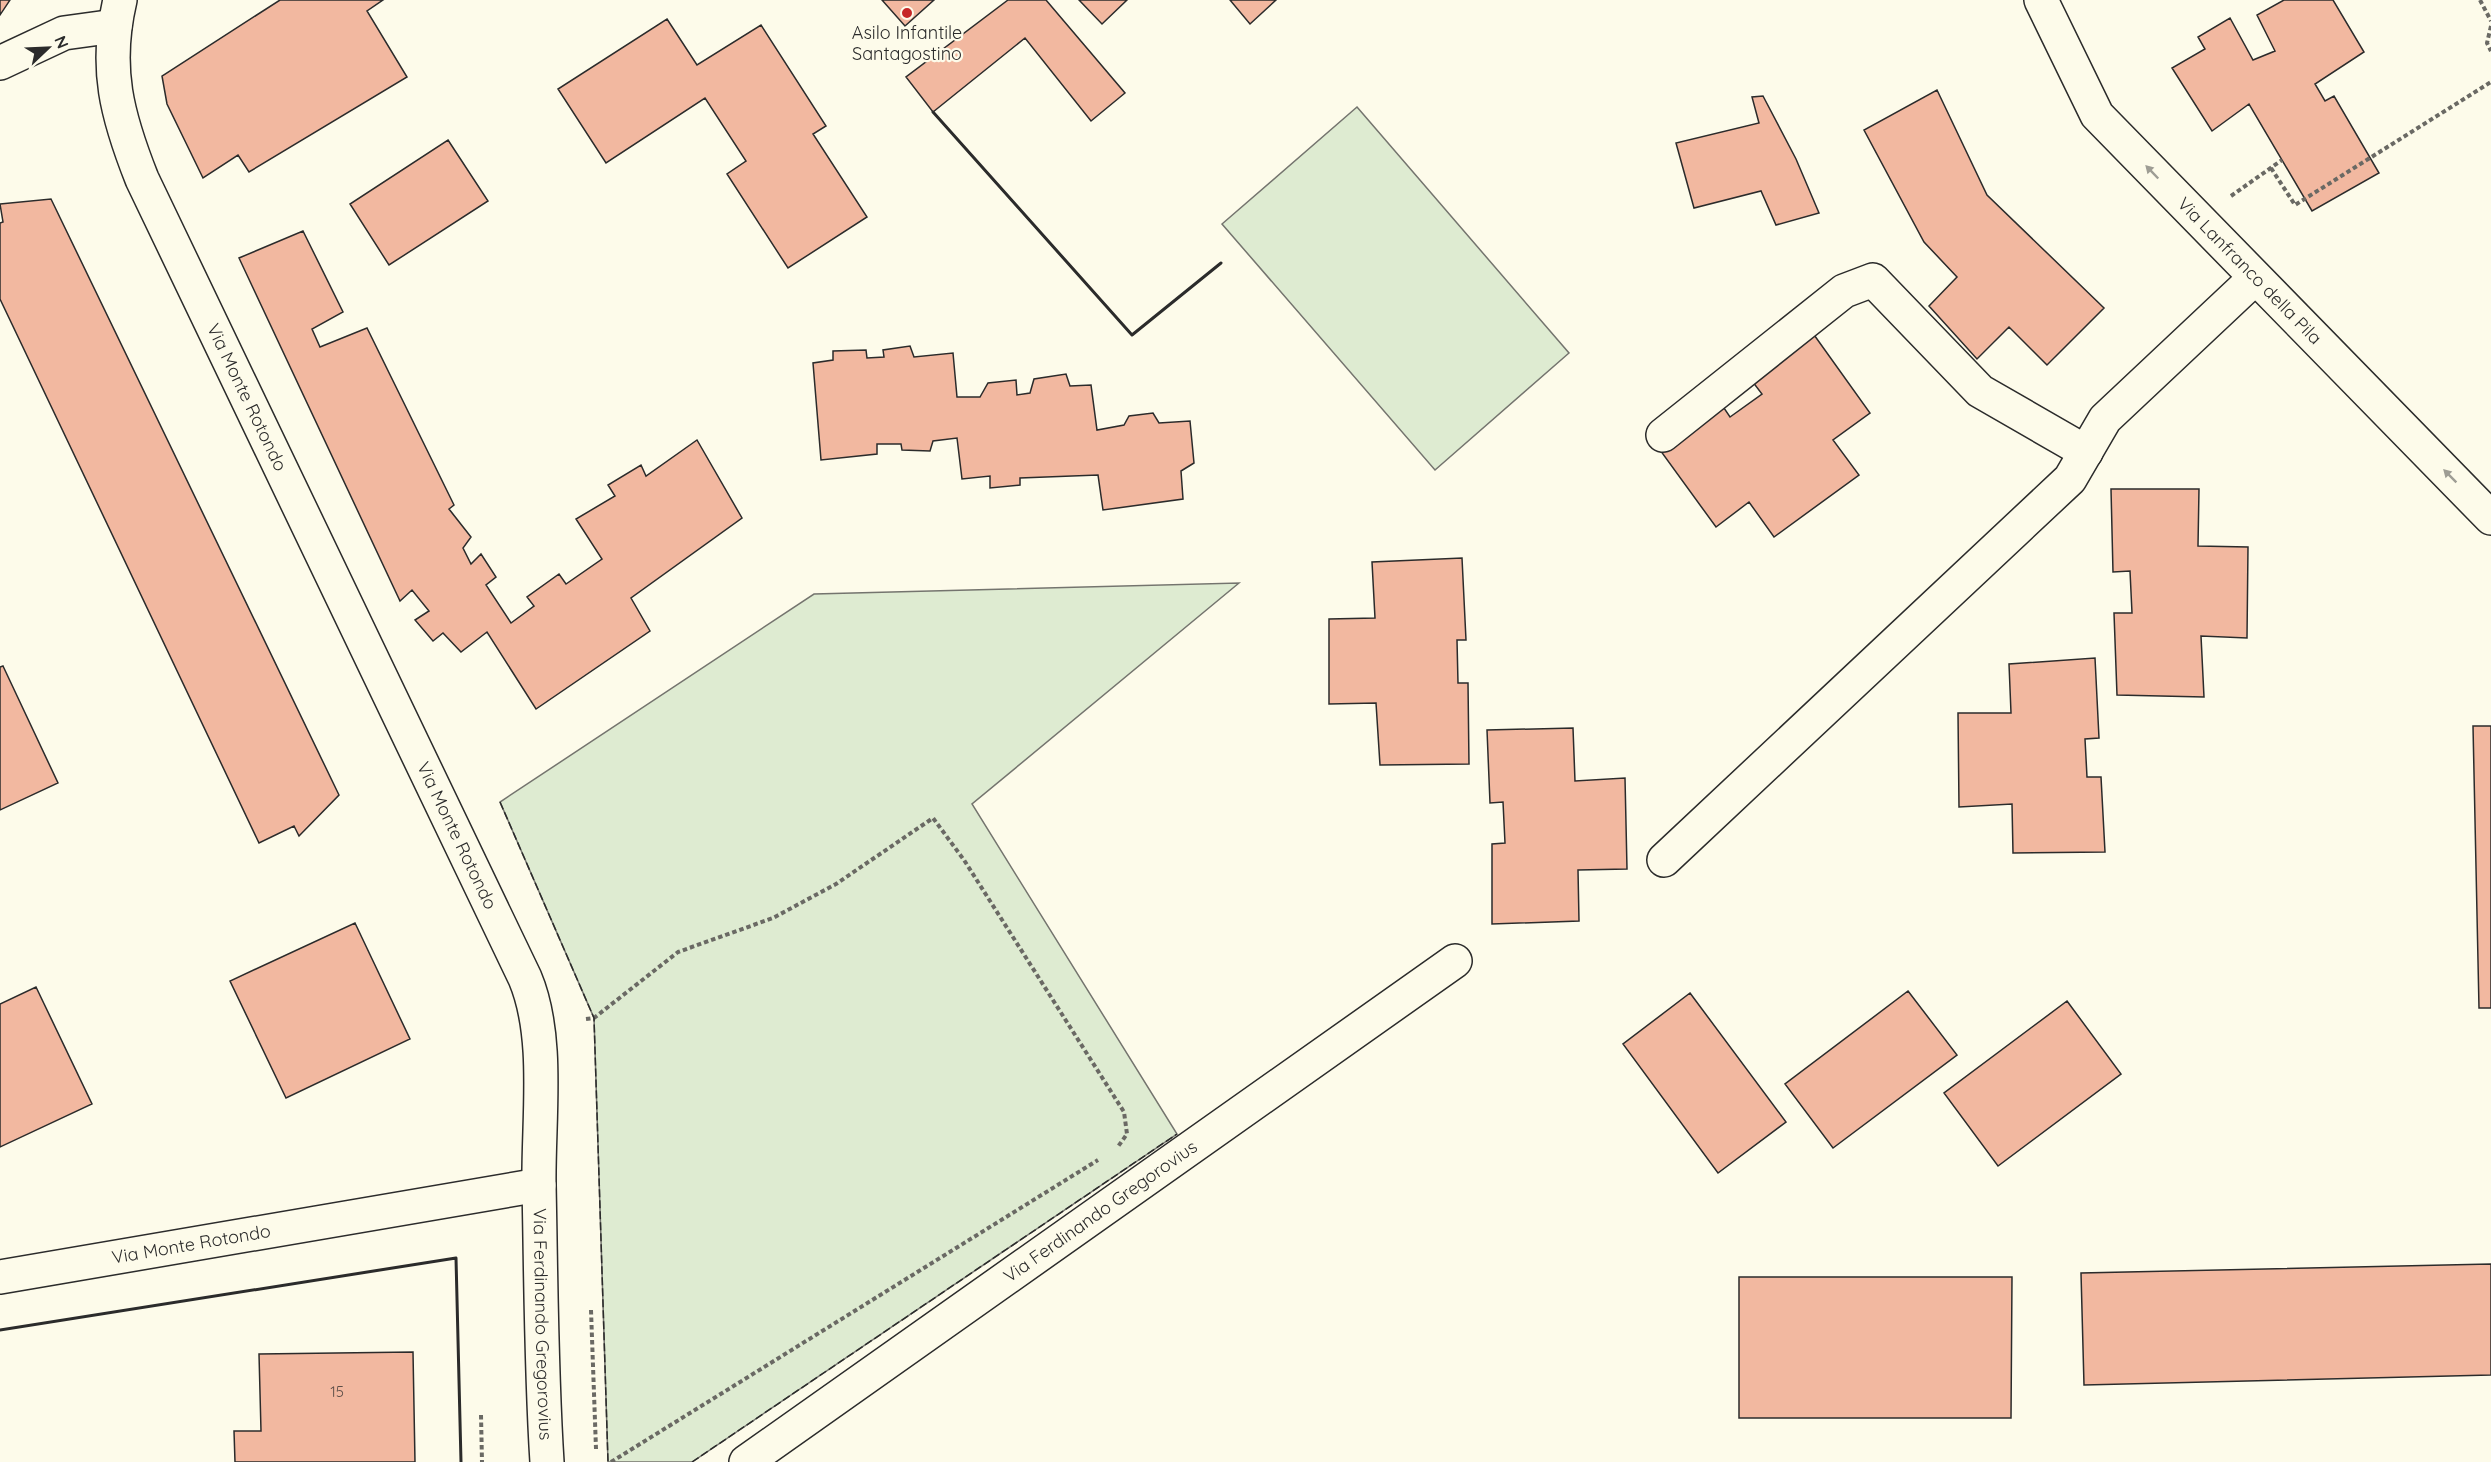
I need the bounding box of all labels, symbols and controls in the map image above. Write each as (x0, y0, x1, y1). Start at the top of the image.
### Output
marker: Asilo Infantile Santagostino (900, 6, 914, 20)
north arrow (18, 18, 78, 78)
place label: Asilo Infantile Santagostino (852, 21, 962, 65)
text: N (50, 33, 73, 51)
one-way arrow (2146, 165, 2160, 179)
street label: Via Lanfranco della Pila (2173, 192, 2327, 349)
street label: Via Monte Rotondo (202, 320, 292, 475)
one-way arrow (2443, 469, 2457, 484)
street label: Via Monte Rotondo (412, 758, 502, 913)
street label: Via Ferdinando Gregorovius (999, 1135, 1201, 1287)
street label: Via Ferdinando Gregorovius (528, 1208, 558, 1441)
street label: Via Monte Rotondo (110, 1219, 272, 1269)
house number: 15 (330, 1382, 344, 1401)

